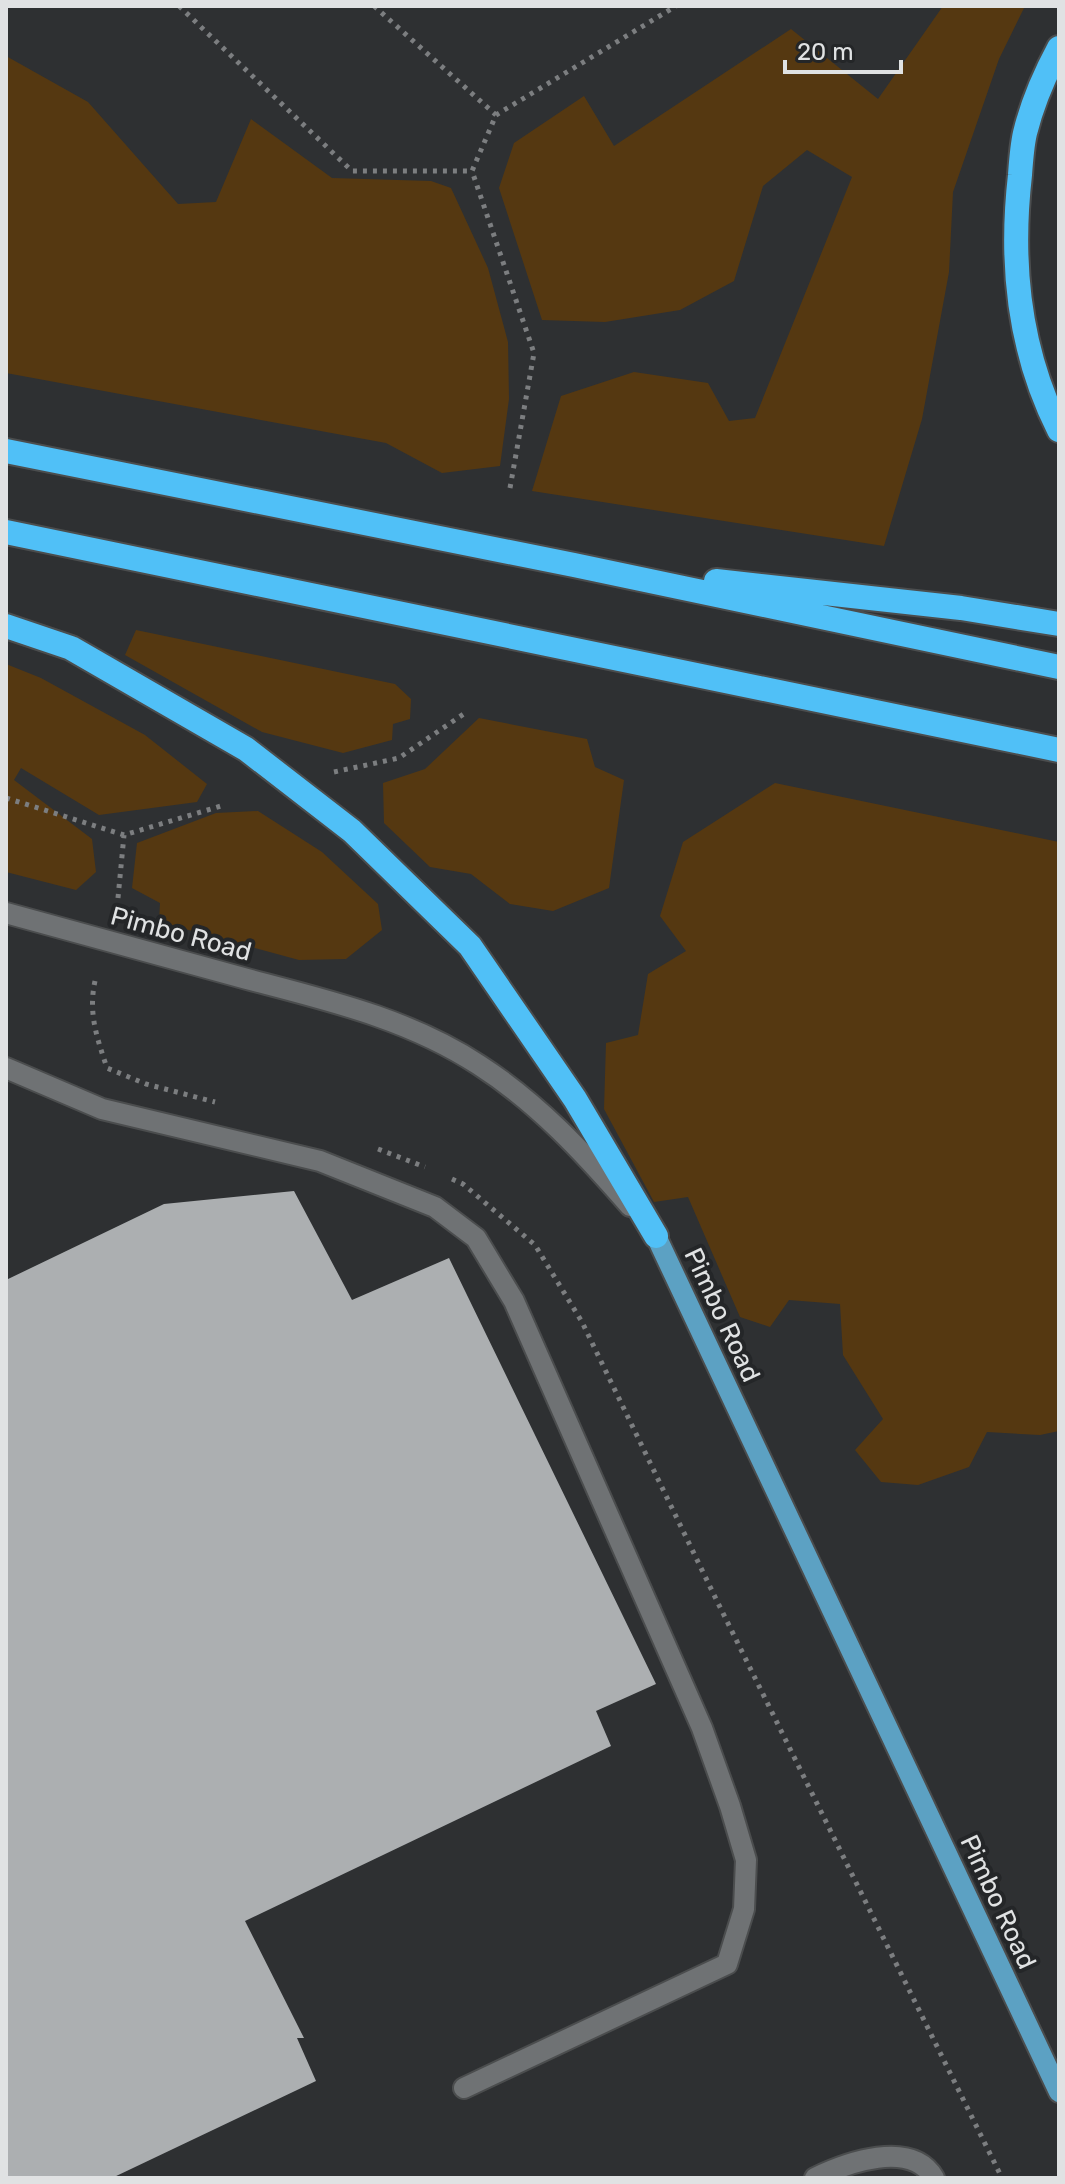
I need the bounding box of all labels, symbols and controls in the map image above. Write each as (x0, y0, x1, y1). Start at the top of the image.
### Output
scale bar (785, 24, 901, 74)
text: 20 m (797, 38, 854, 66)
street label: Pimbo Road (107, 900, 255, 968)
street label: Pimbo Road (677, 1243, 767, 1387)
street label: Pimbo Road (953, 1830, 1043, 1974)

